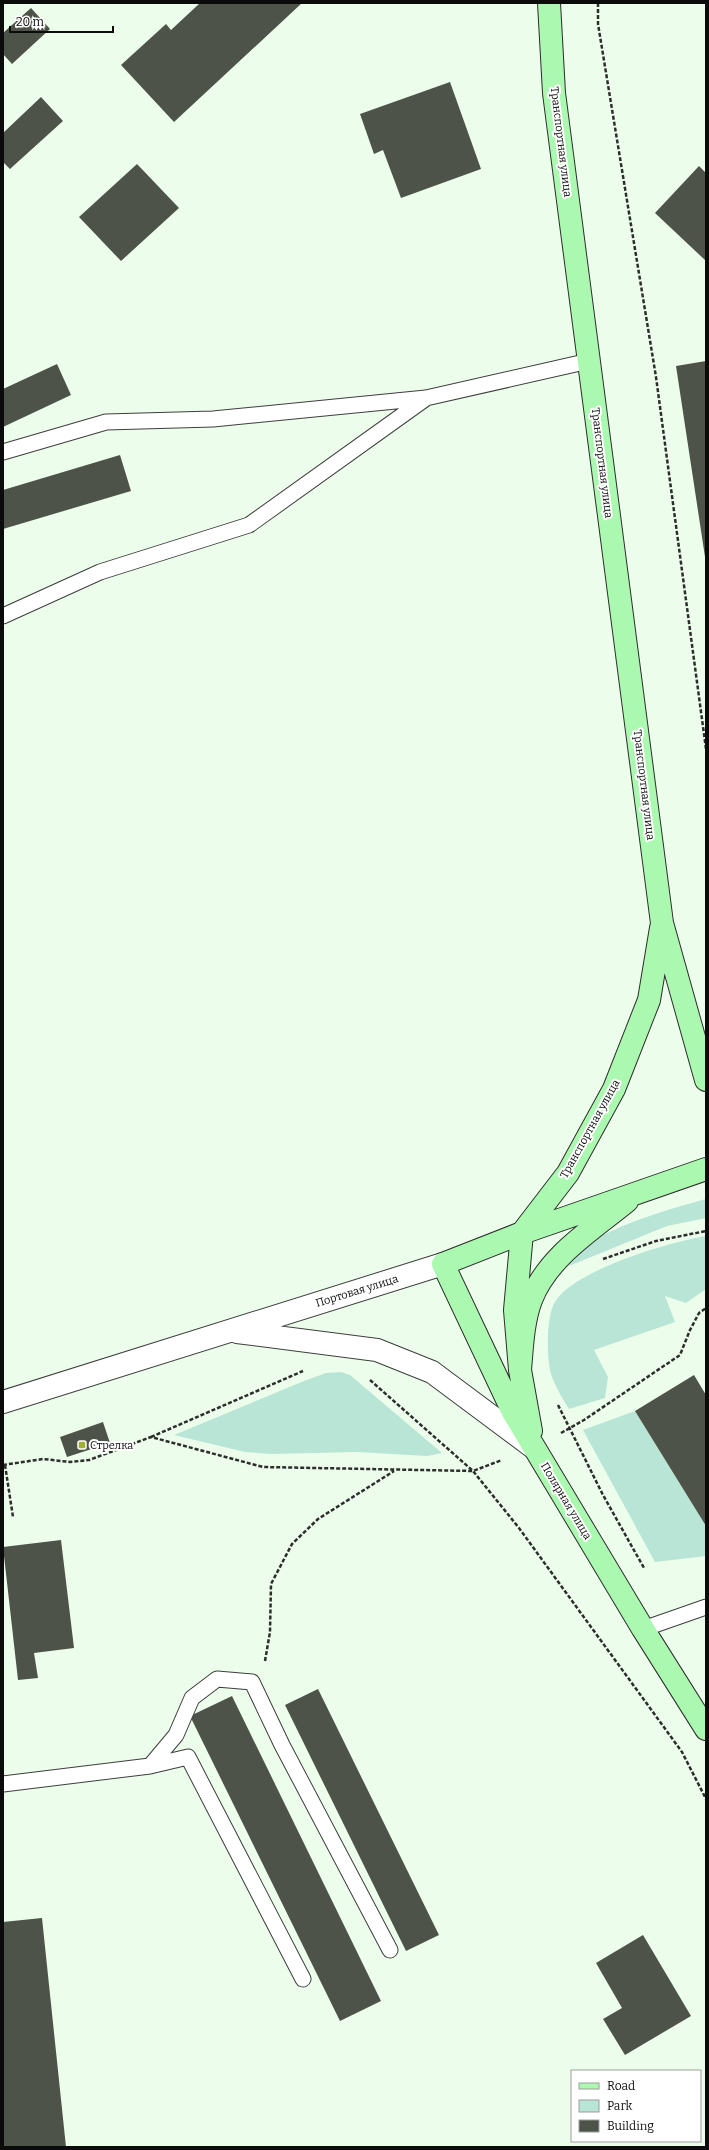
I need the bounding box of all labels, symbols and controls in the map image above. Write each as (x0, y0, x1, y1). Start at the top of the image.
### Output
scale bar (10, 8, 113, 34)
text: 20 m (16, 15, 45, 29)
street label: Транспортная улица (548, 86, 574, 198)
street label: Транспортная улица (589, 407, 615, 519)
street label: Транспортная улица (631, 729, 657, 841)
street label: Транспортная улица (557, 1077, 623, 1181)
street label: Портовая улица (314, 1272, 400, 1310)
place label: Стрелка (90, 1439, 133, 1452)
marker: Стрелка (77, 1440, 87, 1450)
street label: Полярная улица (538, 1460, 594, 1542)
legend (571, 2070, 701, 2142)
text: Road (607, 2079, 635, 2093)
text: Park (607, 2099, 633, 2113)
text: Building (607, 2119, 654, 2133)

